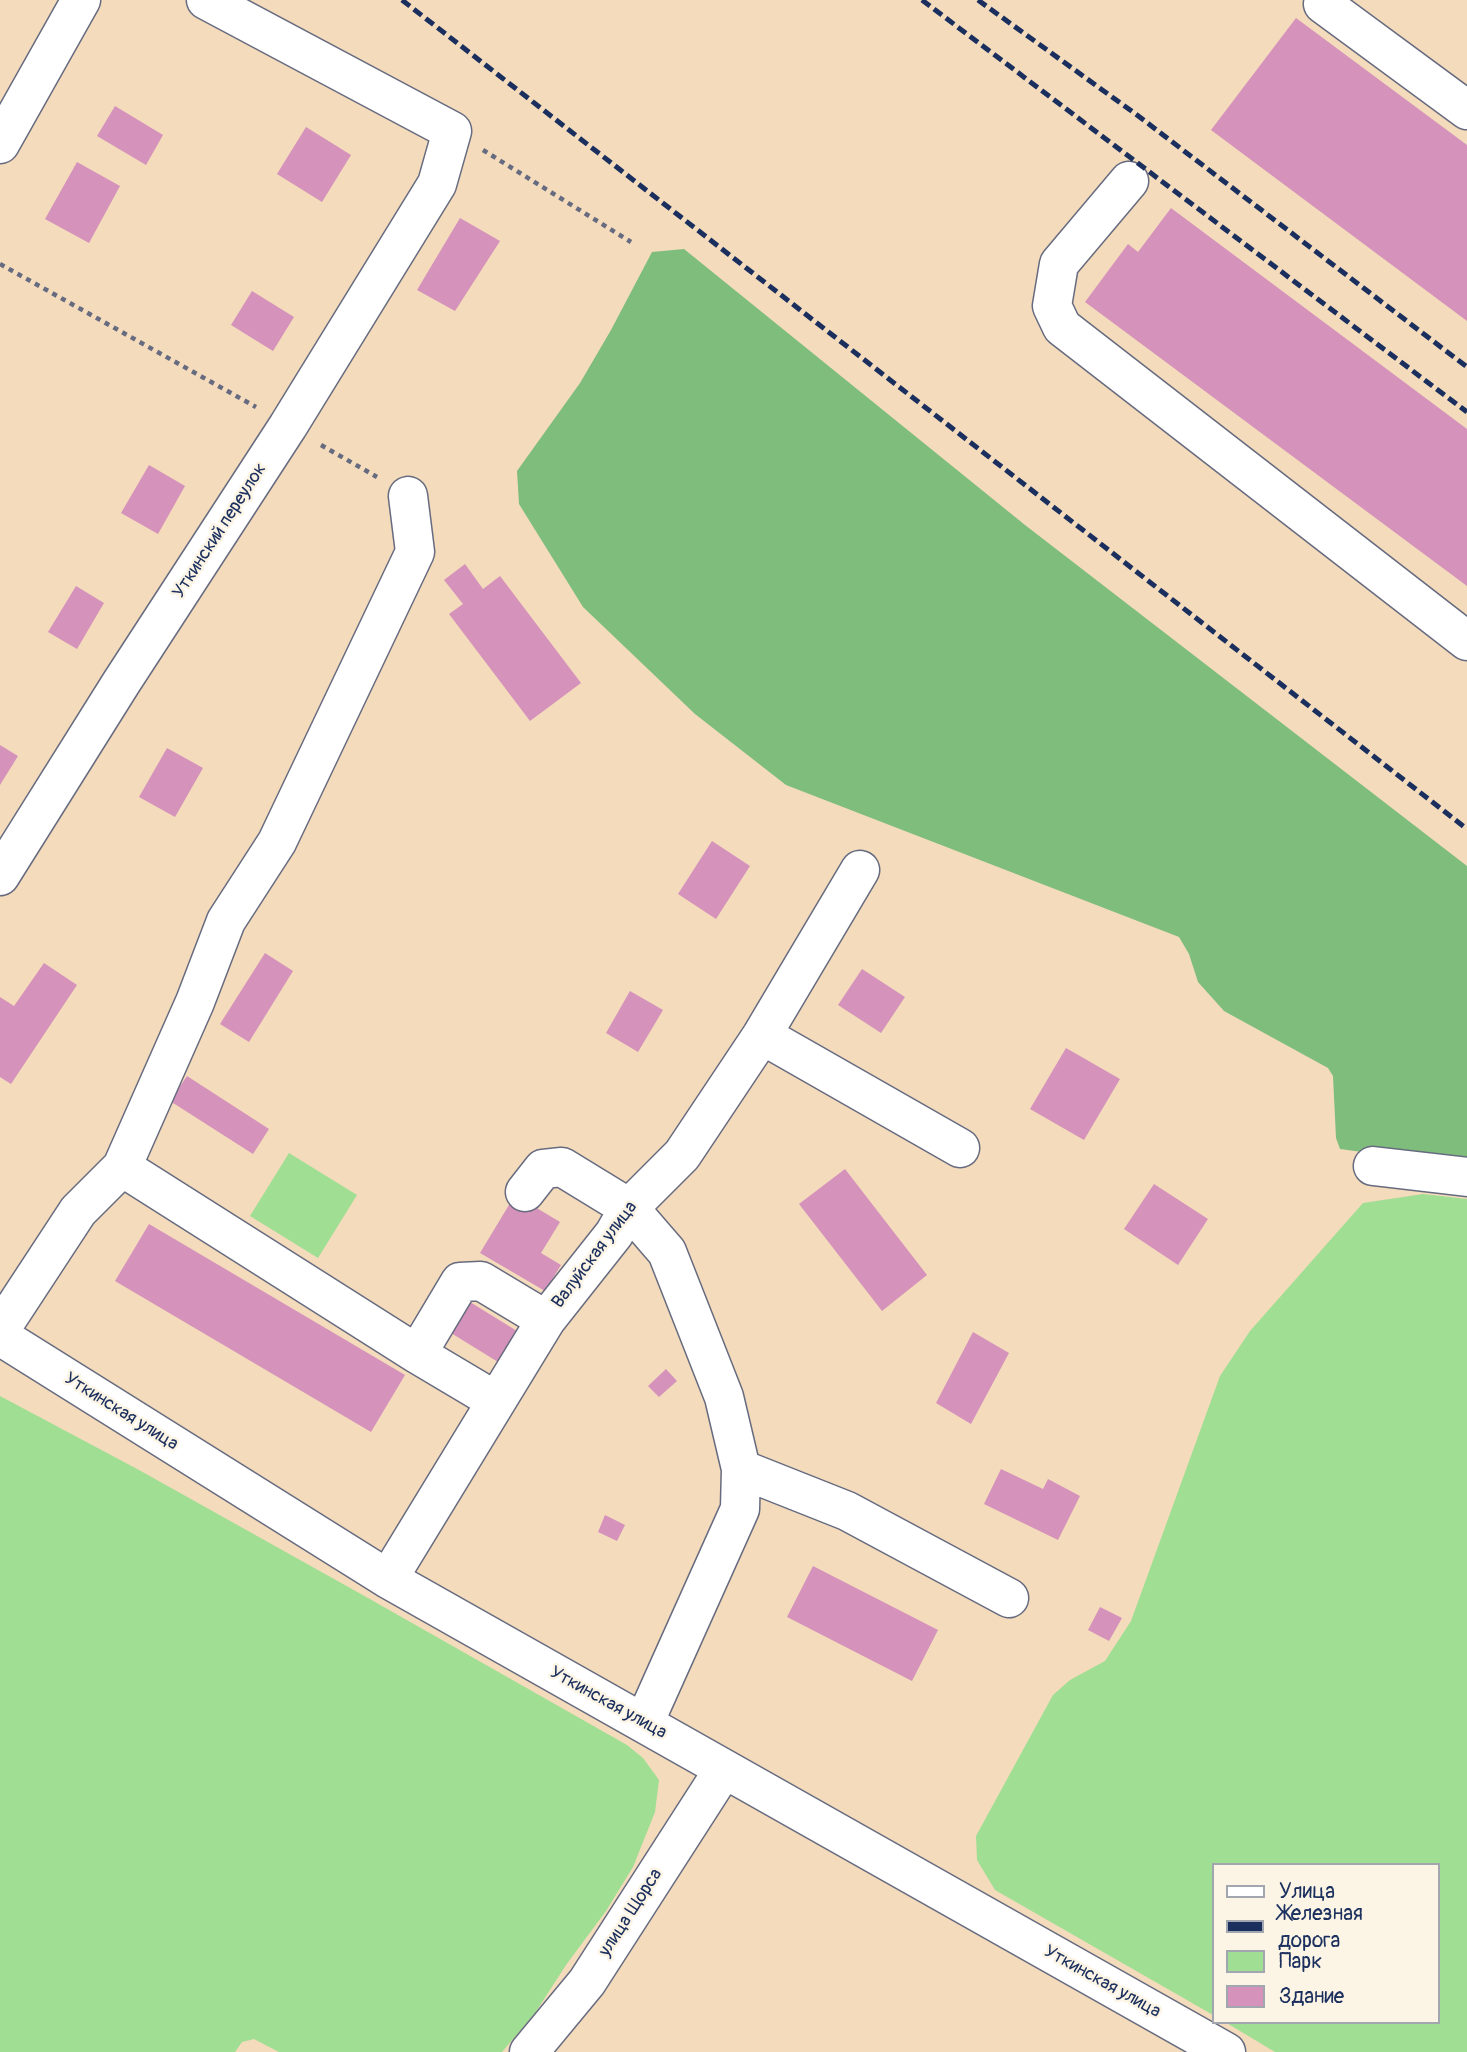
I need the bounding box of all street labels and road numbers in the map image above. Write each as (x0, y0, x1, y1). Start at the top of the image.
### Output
street label: Уткинский переулок (168, 459, 272, 603)
street label: Валуйская улица (548, 1197, 642, 1313)
street label: Уткинская улица (60, 1368, 182, 1456)
street label: Уткинская улица (546, 1662, 670, 1744)
street label: улица Щорса (595, 1865, 667, 1961)
street label: Уткинская улица (1040, 1941, 1164, 2023)

